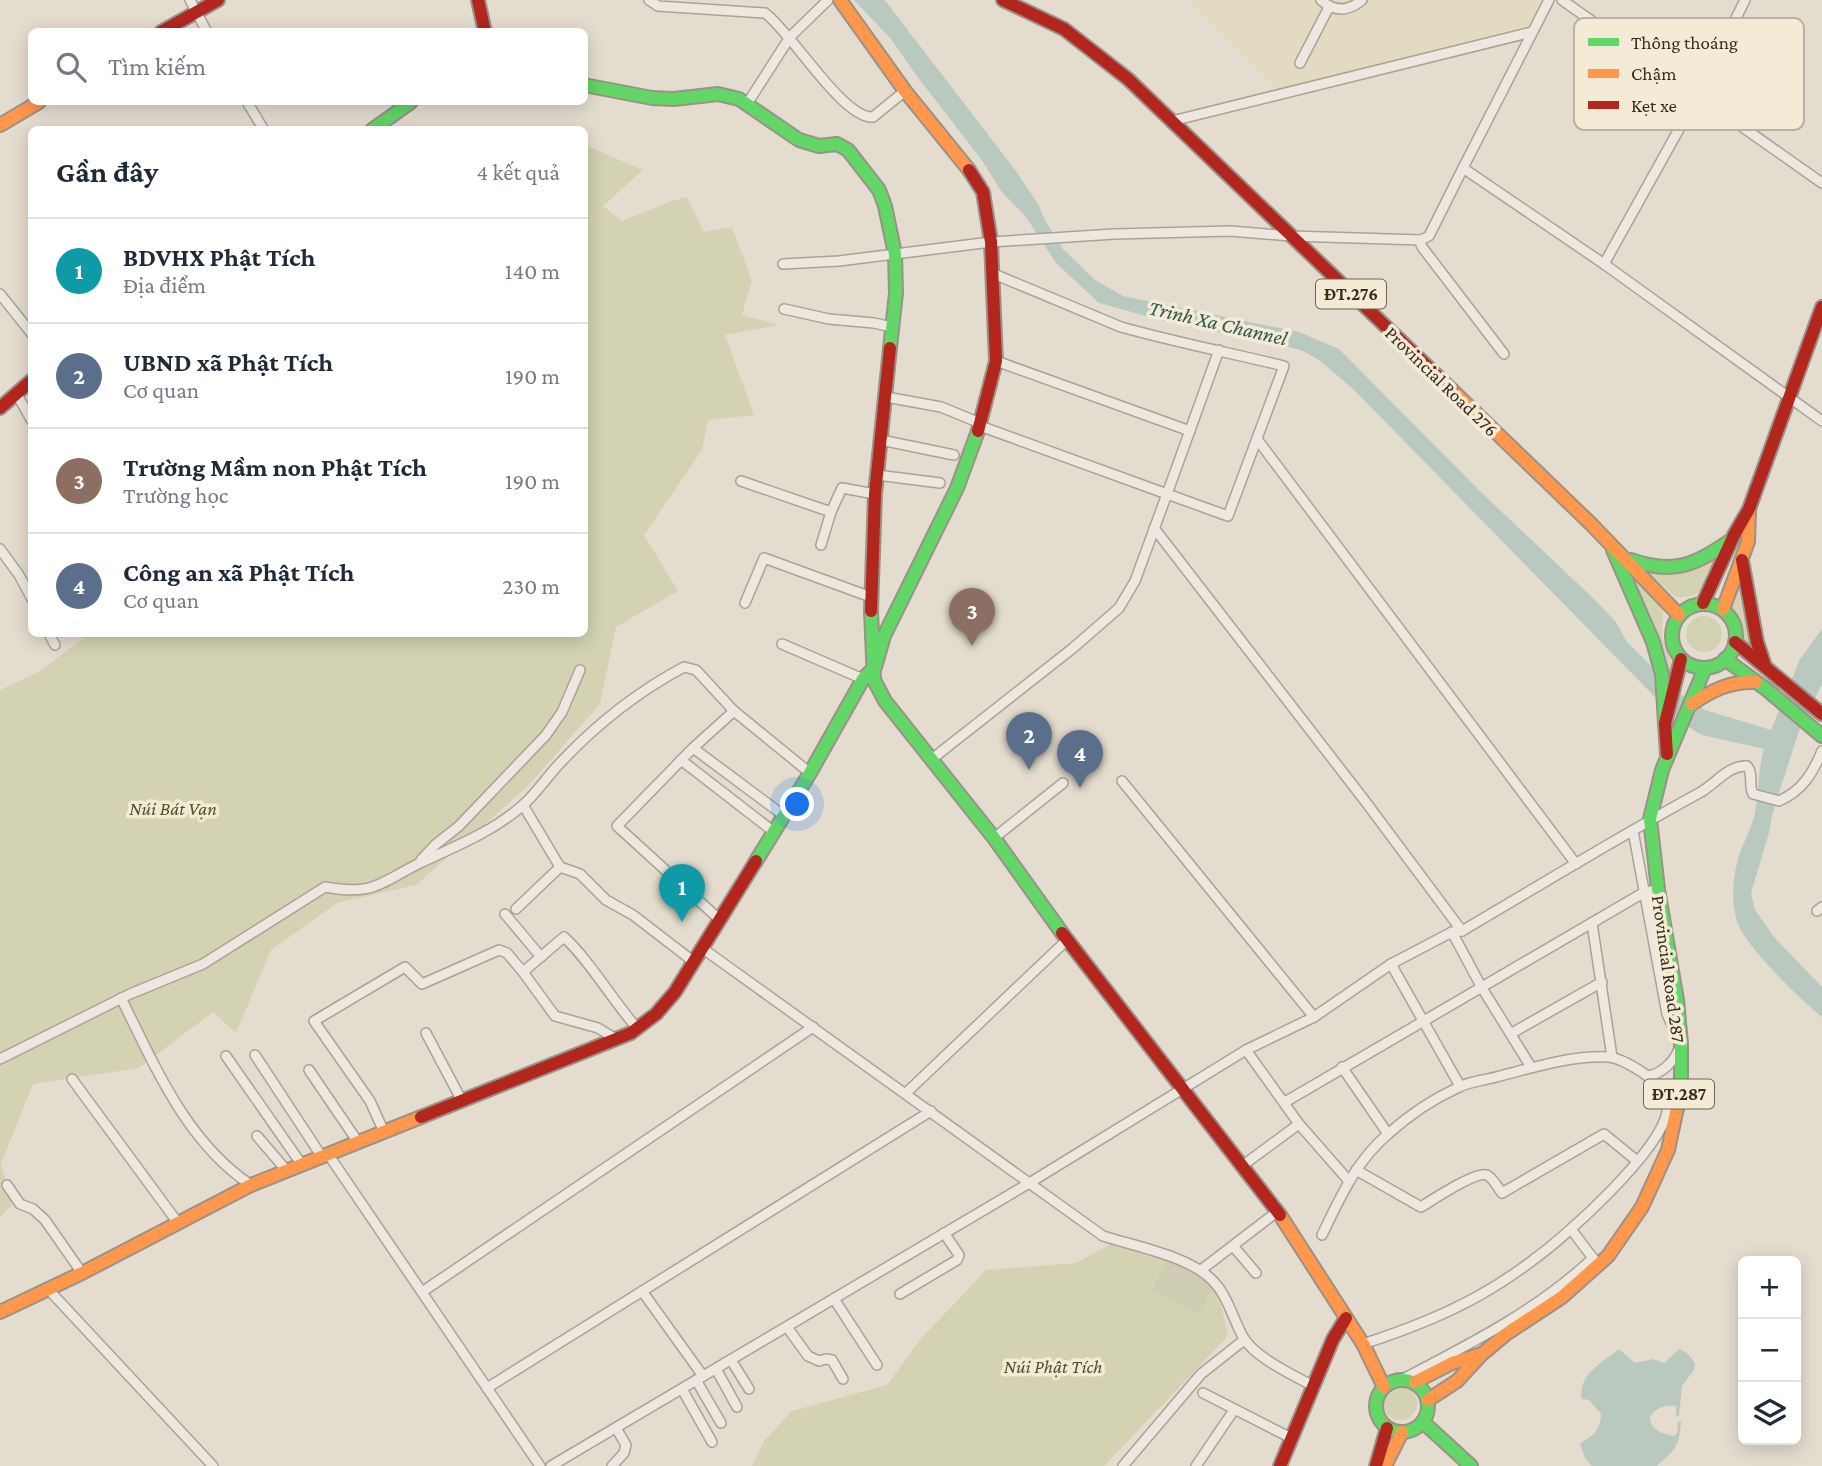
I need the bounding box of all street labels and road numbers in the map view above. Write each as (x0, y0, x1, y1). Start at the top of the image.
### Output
road number: ĐT.276 (1316, 280, 1386, 308)
street label: Provincial Road 276 (1381, 322, 1502, 441)
street label: Provincial Road 287 (1648, 894, 1689, 1044)
road number: ĐT.287 (1644, 1079, 1714, 1108)

